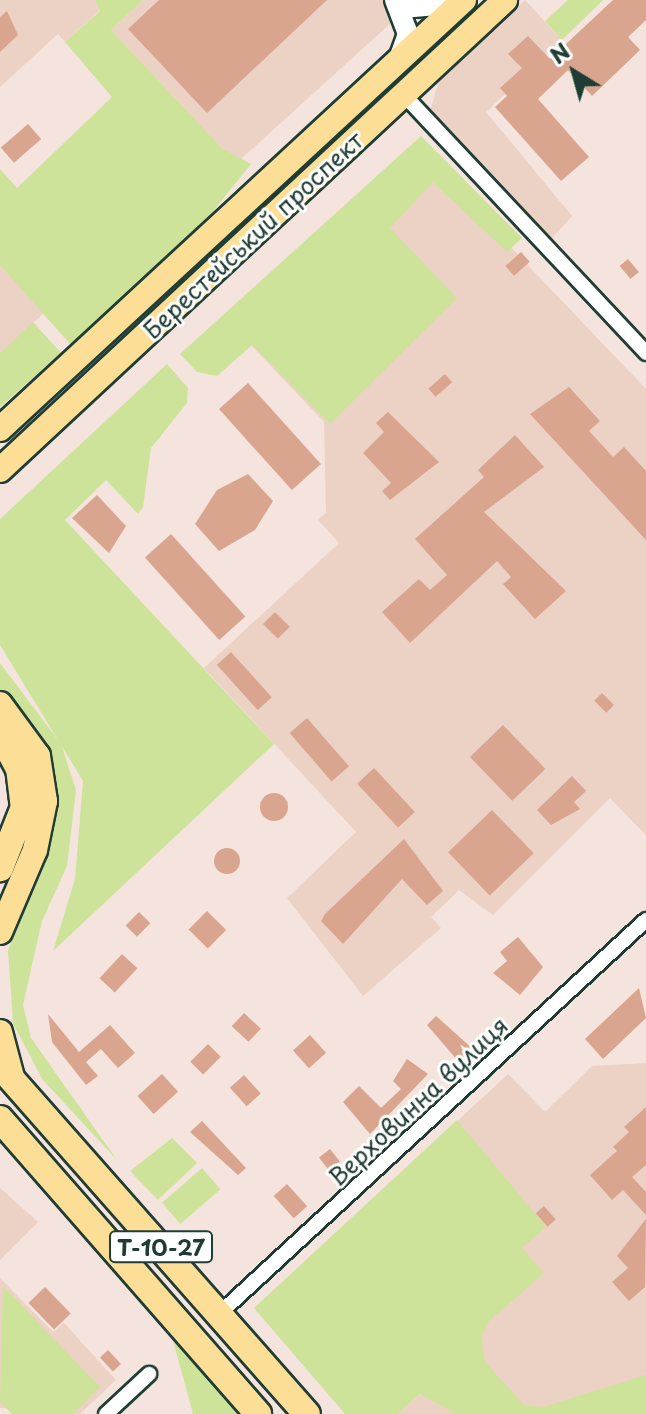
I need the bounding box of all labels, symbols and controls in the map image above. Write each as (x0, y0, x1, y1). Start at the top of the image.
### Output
north arrow (534, 32, 614, 112)
text: N (542, 34, 576, 71)
street label: Берестейський проспект (137, 126, 369, 344)
street label: Верховинна вулиця (322, 1010, 514, 1192)
road number: Т-10-27 (109, 1229, 213, 1265)

